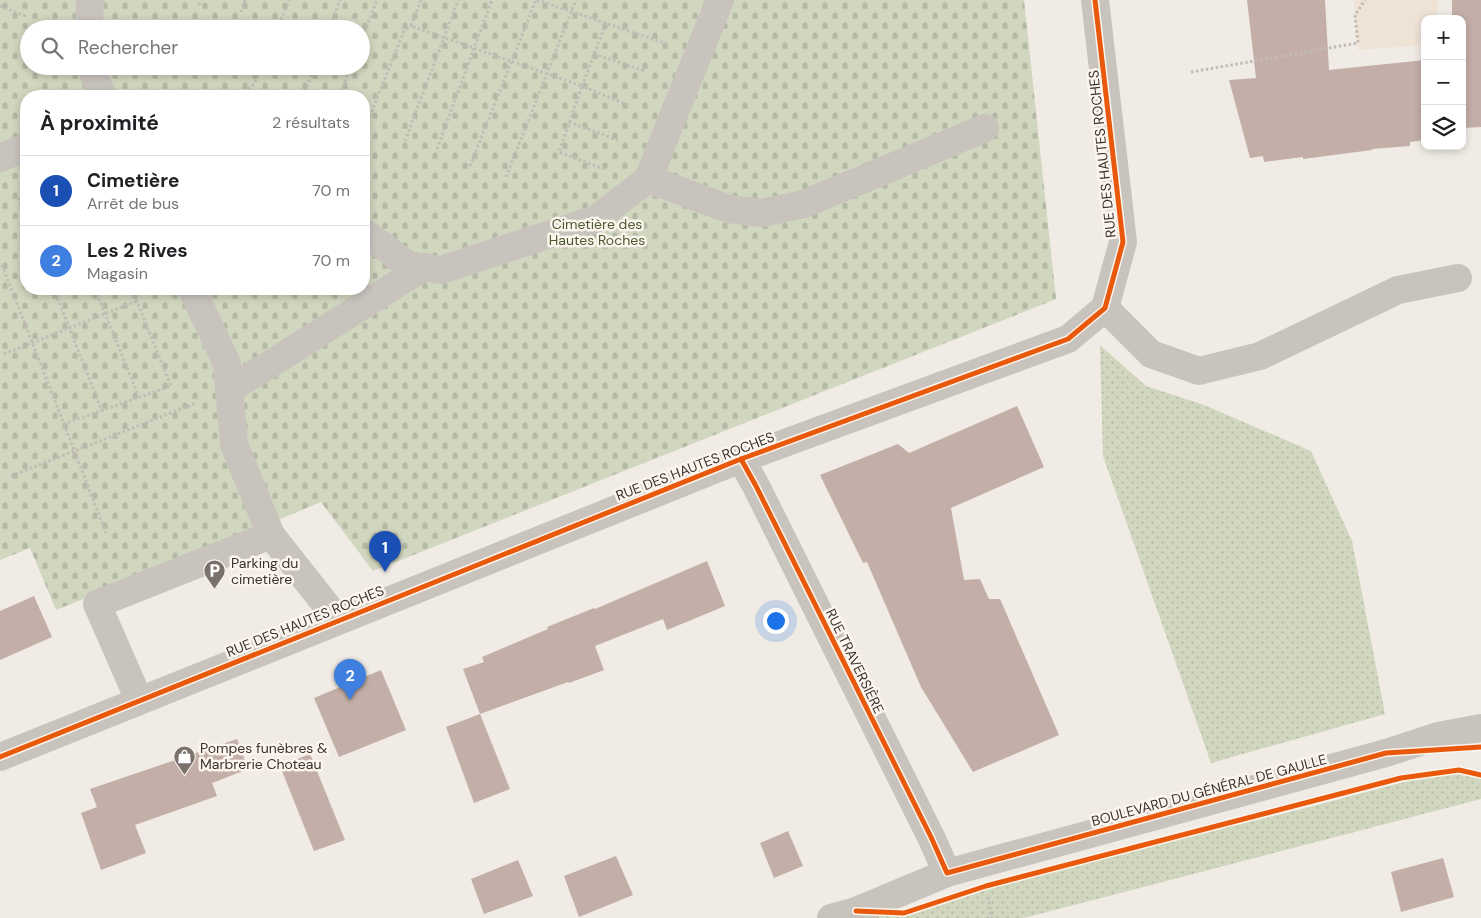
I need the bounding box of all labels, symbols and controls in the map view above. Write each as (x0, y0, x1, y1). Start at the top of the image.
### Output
map controls (1421, 15, 1466, 150)
button: + (1421, 15, 1466, 60)
search box (20, 20, 370, 75)
icon: search (38, 34, 66, 62)
text: Rechercher (78, 35, 178, 60)
button: − (1421, 60, 1466, 105)
street label: RUE DES HAUTES ROCHES (1084, 69, 1120, 239)
button: layers (1421, 105, 1466, 150)
text: À proximité (40, 109, 159, 137)
text: 2 résultats (272, 112, 350, 133)
text: Cimetière (87, 168, 179, 193)
text: 1 (53, 180, 59, 201)
text: 70 m (312, 180, 350, 201)
text: Arrêt de bus (87, 193, 179, 214)
park label: Cimetière des Hautes Roches (549, 215, 645, 249)
text: Les 2 Rives (87, 238, 188, 263)
text: 2 (51, 250, 61, 271)
text: 70 m (312, 250, 350, 271)
text: Magasin (87, 263, 148, 284)
street label: RUE DES HAUTES ROCHES (613, 427, 777, 505)
pin: 1 (369, 531, 401, 572)
place label: Parking du cimetière (231, 554, 298, 588)
parking icon: Parking du cimetière (203, 559, 227, 590)
street label: RUE DES HAUTES ROCHES (224, 581, 386, 661)
street label: RUE TRAVERSIÈRE (822, 606, 888, 716)
your location (763, 608, 789, 634)
pin: 2 (334, 659, 366, 700)
place label: Pompes funèbres & Marbrerie Choteau (200, 739, 327, 773)
shop icon: Pompes funèbres & Marbrerie Choteau (172, 744, 196, 775)
street label: BOULEVARD DU GÉNÉRAL DE GAULLE (1089, 750, 1329, 830)

